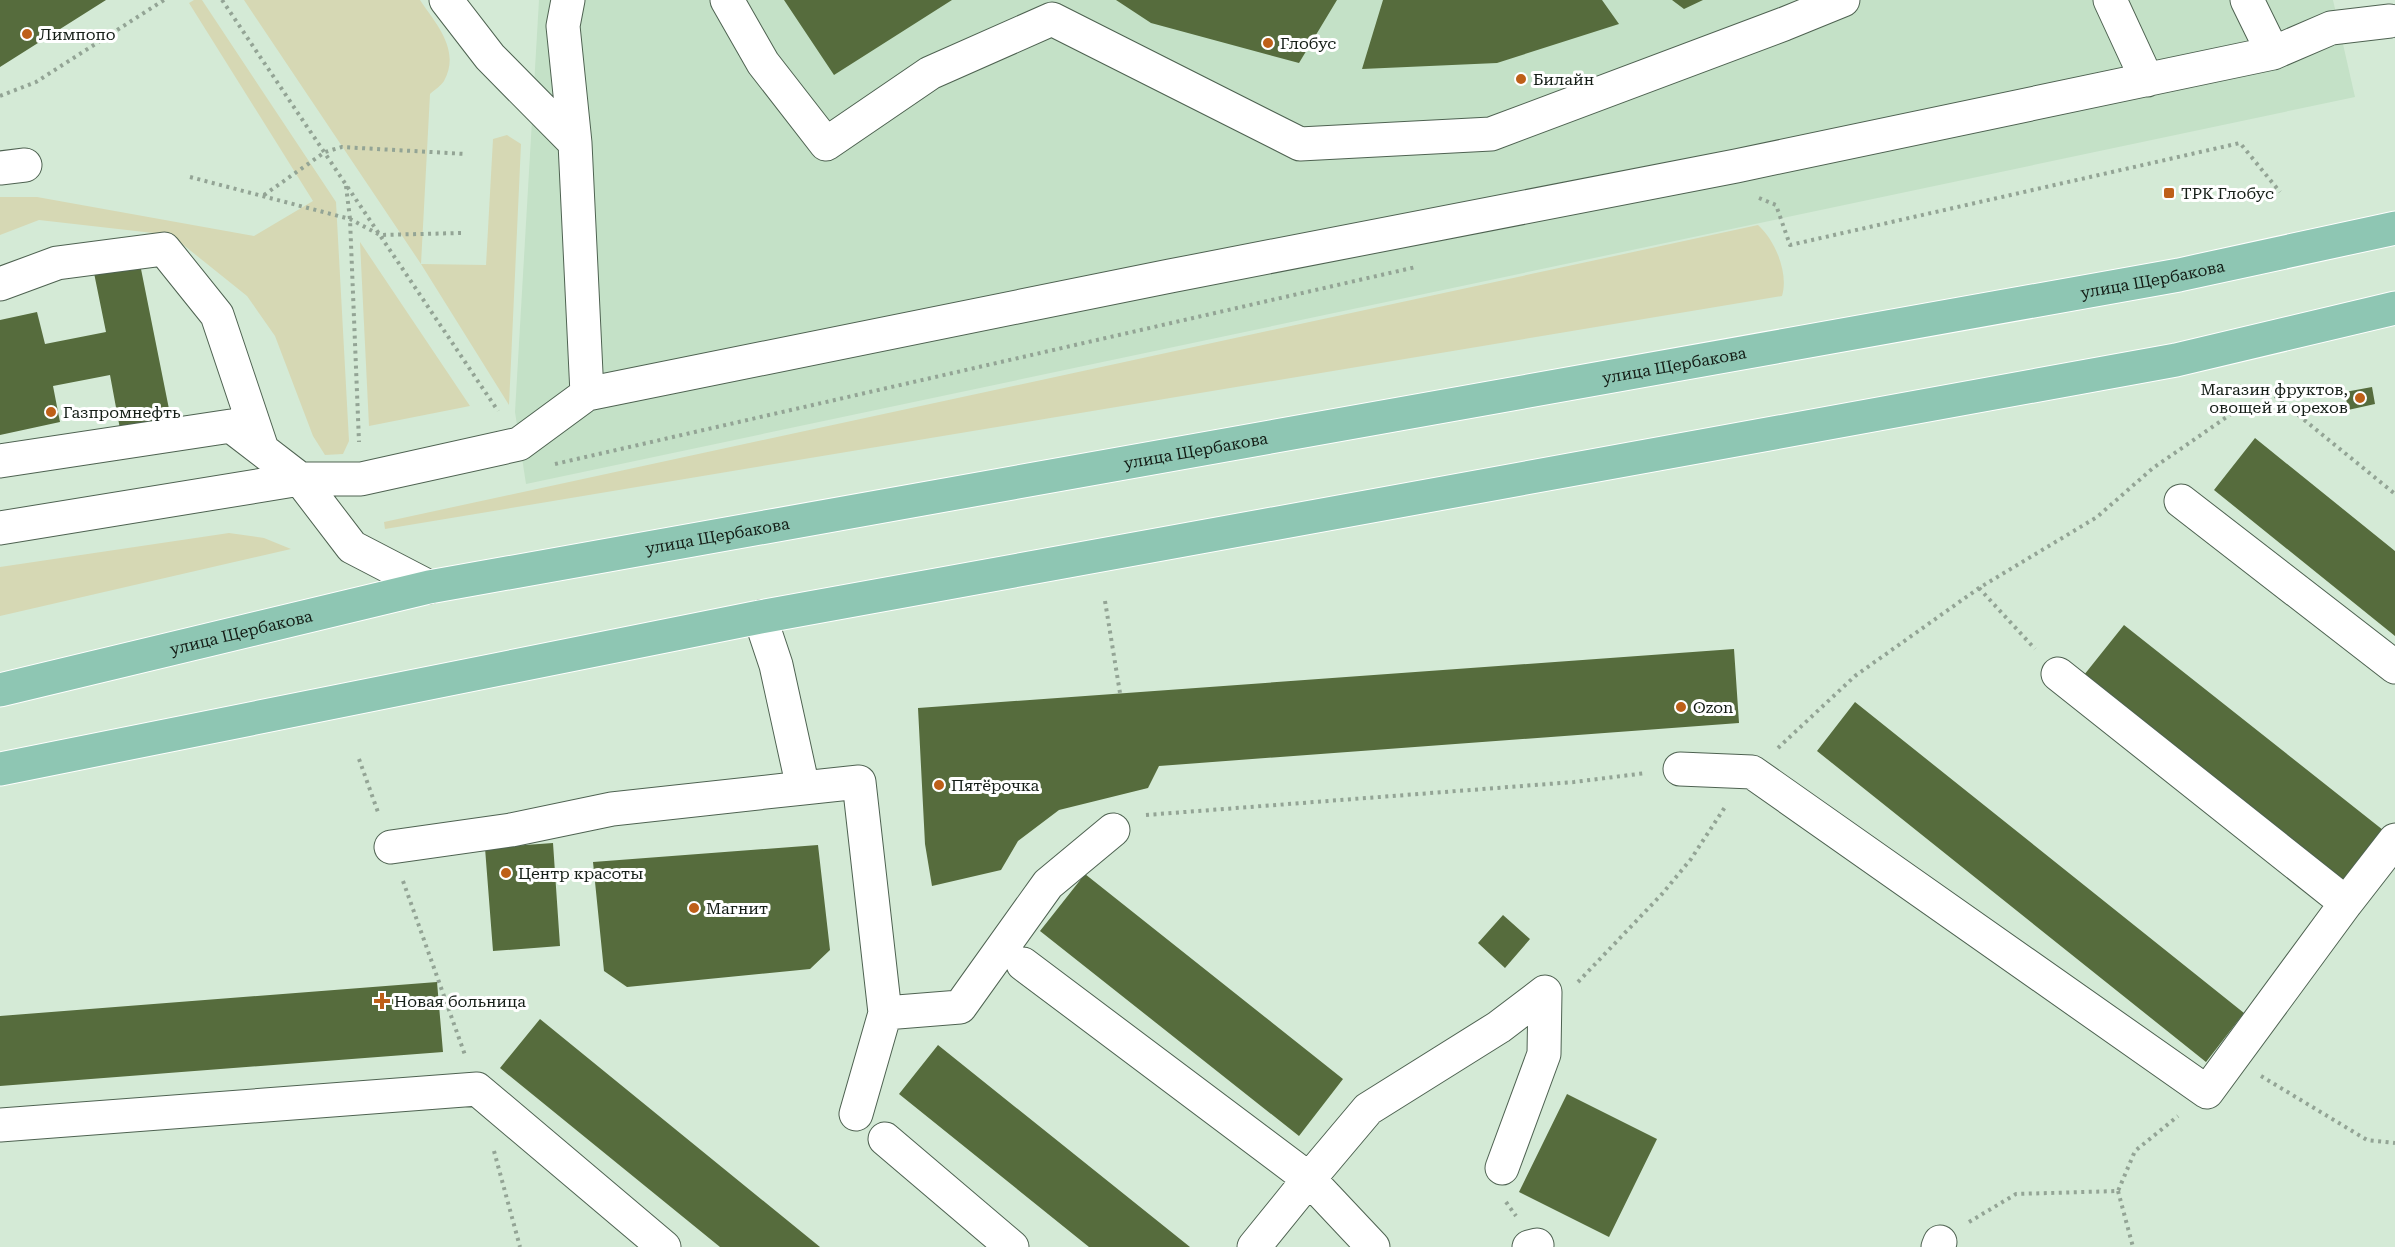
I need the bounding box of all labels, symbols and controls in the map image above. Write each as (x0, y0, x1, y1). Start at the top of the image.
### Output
place label: Лимпопо (39, 25, 116, 44)
marker: Лимпопо (20, 27, 34, 41)
place label: Глобус (1280, 34, 1336, 53)
marker: Глобус (1261, 36, 1275, 50)
place label: Билайн (1533, 70, 1594, 89)
marker: Билайн (1514, 72, 1528, 86)
place label: ТРК Глобус (2181, 184, 2274, 203)
marker: ТРК Глобус (2162, 186, 2176, 200)
street label: улица Щербакова (2079, 256, 2226, 302)
street label: улица Щербакова (1601, 343, 1748, 387)
place label: Магазин фруктов, овощей и орехов (2200, 380, 2348, 417)
marker: Магазин фруктов, овощей и орехов (2353, 391, 2367, 405)
place label: Газпромнефть (63, 403, 181, 422)
marker: Газпромнефть (44, 405, 58, 419)
street label: улица Щербакова (1122, 428, 1270, 472)
street label: улица Щербакова (644, 513, 791, 558)
street label: улица Щербакова (168, 606, 315, 658)
place label: Ozon (1693, 698, 1733, 717)
marker: Ozon (1674, 700, 1688, 714)
place label: Пятёрочка (951, 776, 1039, 795)
marker: Пятёрочка (932, 778, 946, 792)
place label: Центр красоты (518, 864, 643, 883)
marker: Центр красоты (499, 866, 513, 880)
place label: Магнит (706, 899, 768, 918)
marker: Магнит (687, 901, 701, 915)
place label: Новая больница (394, 992, 526, 1011)
marker: Новая больница (375, 994, 389, 1008)

